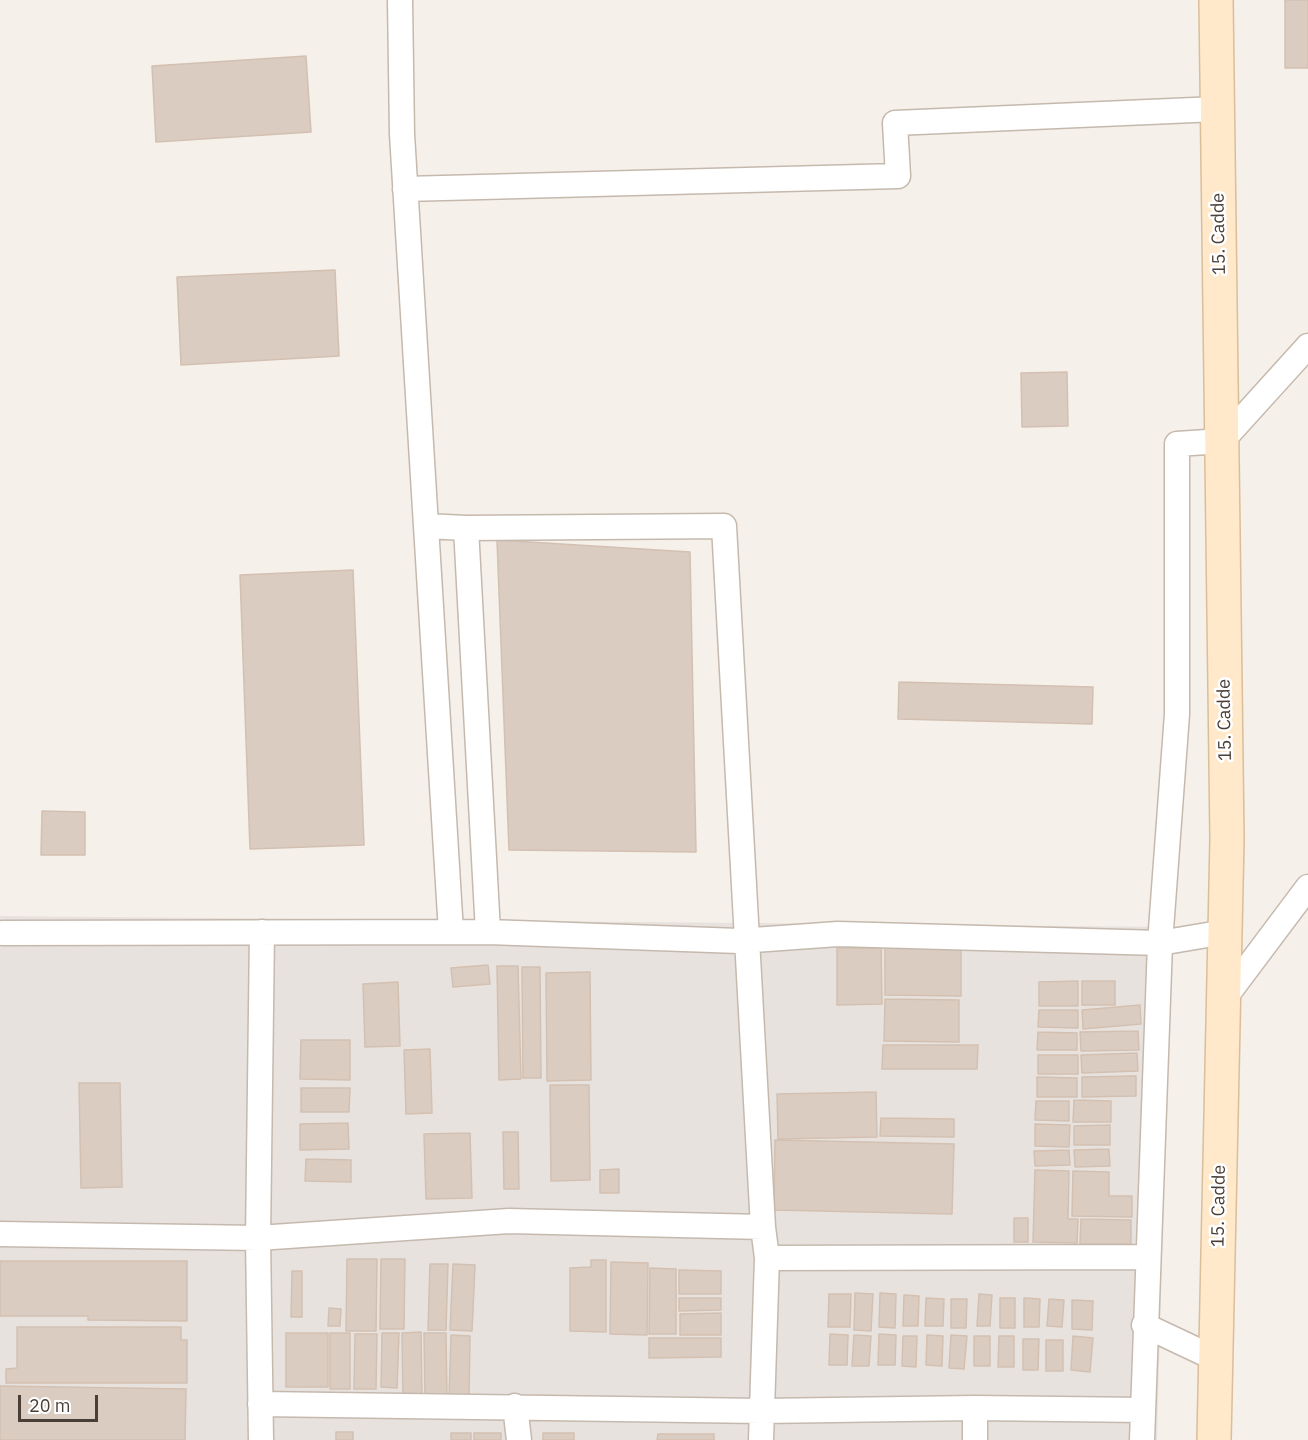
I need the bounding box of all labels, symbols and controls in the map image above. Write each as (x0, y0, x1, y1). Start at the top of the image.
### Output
street label: 15. Cadde (1207, 193, 1231, 275)
street label: 15. Cadde (1213, 679, 1237, 761)
street label: 15. Cadde (1207, 1165, 1231, 1247)
scale bar (21, 1383, 100, 1421)
text: 20 m (29, 1394, 71, 1417)

